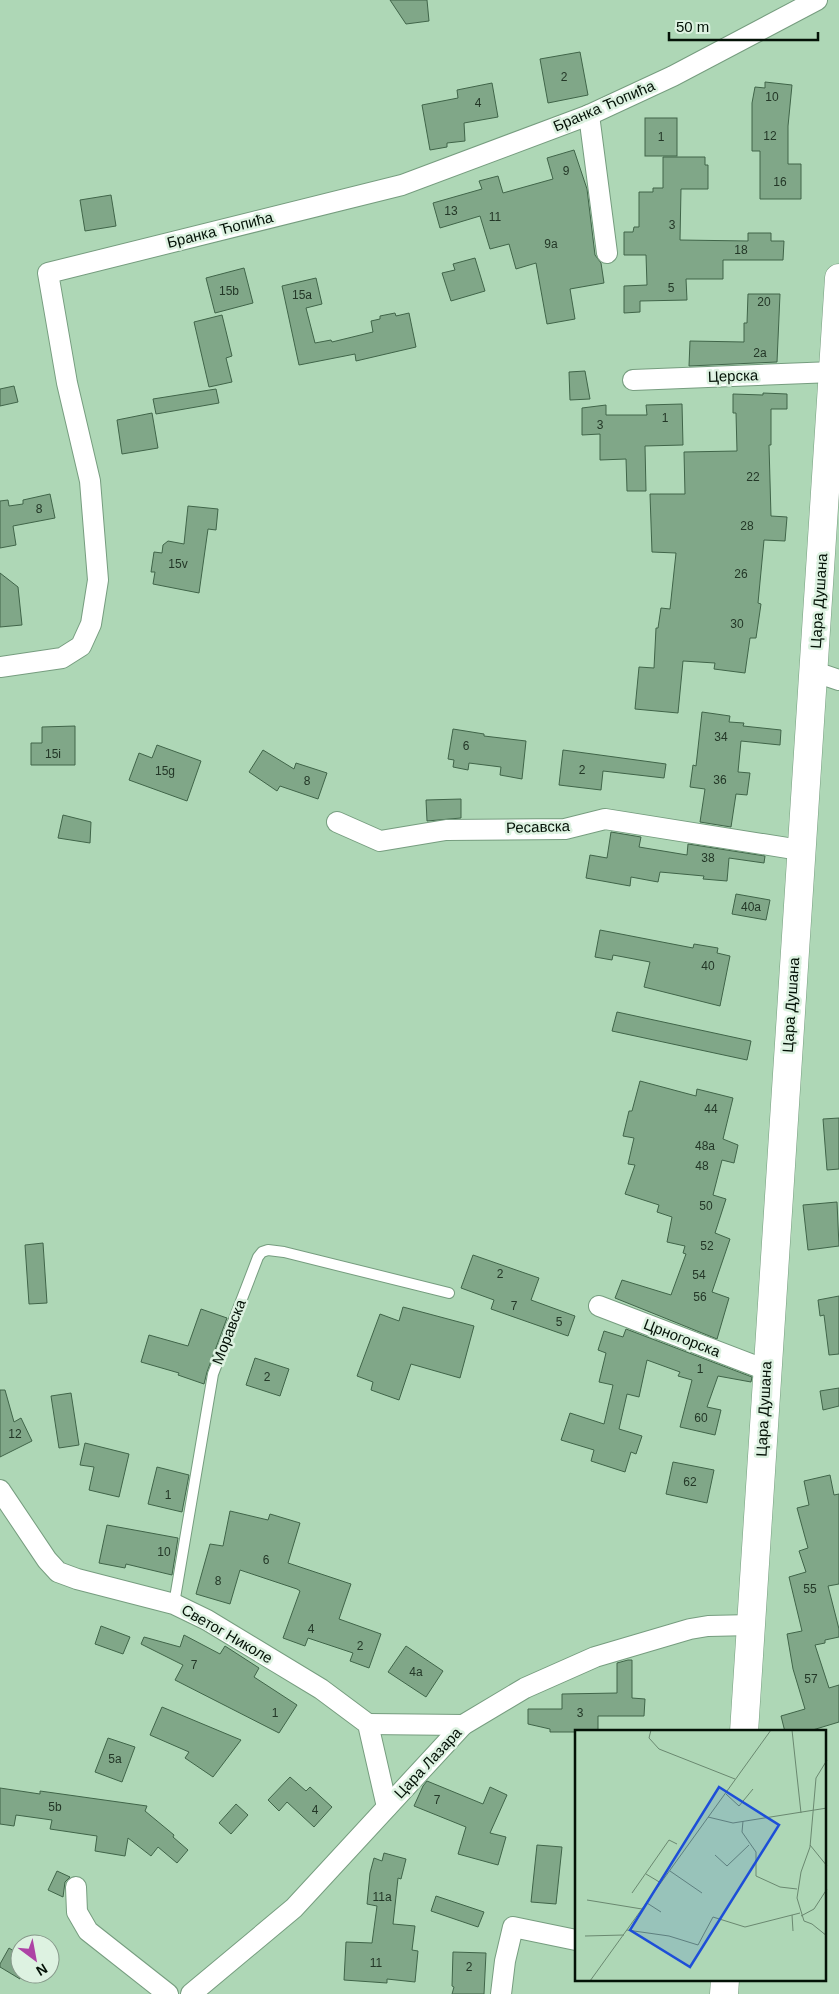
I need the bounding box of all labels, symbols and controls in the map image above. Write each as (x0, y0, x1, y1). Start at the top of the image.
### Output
scale bar (669, 10, 818, 42)
text: 50 m (676, 18, 709, 35)
house number: 2 (561, 70, 568, 84)
street label: Бранка Ћопића (551, 76, 658, 135)
house number: 10 (765, 90, 779, 104)
house number: 4 (475, 96, 482, 110)
house number: 12 (763, 129, 777, 143)
house number: 1 (658, 130, 665, 144)
house number: 9 (563, 164, 570, 178)
house number: 16 (773, 175, 787, 189)
house number: 13 (444, 204, 458, 218)
street label: Бранка Ћопића (165, 208, 275, 251)
house number: 11 (489, 210, 502, 224)
house number: 3 (669, 218, 676, 232)
house number: 9a (544, 237, 558, 251)
house number: 18 (734, 243, 748, 257)
house number: 5 (668, 281, 675, 295)
house number: 15b (219, 284, 239, 298)
house number: 15a (292, 288, 312, 302)
house number: 20 (757, 295, 771, 309)
house number: 2a (753, 346, 767, 360)
street label: Церска (707, 366, 759, 385)
house number: 1 (662, 411, 669, 425)
house number: 3 (597, 418, 604, 432)
house number: 22 (746, 470, 760, 484)
house number: 8 (36, 502, 43, 516)
house number: 28 (740, 519, 754, 533)
street label: Цара Душана (807, 552, 830, 649)
house number: 15v (168, 557, 188, 571)
house number: 26 (734, 567, 748, 581)
house number: 30 (730, 617, 744, 631)
house number: 34 (714, 730, 728, 744)
house number: 6 (463, 739, 470, 753)
house number: 15i (45, 747, 61, 761)
house number: 2 (579, 763, 586, 777)
house number: 15g (155, 764, 175, 778)
house number: 36 (713, 773, 727, 787)
house number: 8 (304, 774, 311, 788)
street label: Ресавска (506, 817, 571, 836)
house number: 38 (701, 851, 715, 865)
house number: 40a (741, 900, 761, 914)
street label: Цара Душана (779, 956, 802, 1053)
house number: 40 (701, 959, 715, 973)
house number: 44 (704, 1102, 718, 1116)
house number: 48a (695, 1139, 715, 1153)
house number: 48 (695, 1159, 709, 1173)
house number: 50 (699, 1199, 713, 1213)
house number: 52 (700, 1239, 714, 1253)
house number: 2 (497, 1267, 504, 1281)
house number: 54 (692, 1268, 706, 1282)
house number: 56 (693, 1290, 707, 1304)
street label: Моравска (208, 1296, 249, 1367)
house number: 7 (511, 1299, 518, 1313)
house number: 5 (556, 1315, 563, 1329)
street label: Црногорска (641, 1315, 723, 1360)
street label: Цара Душана (753, 1360, 775, 1457)
house number: 1 (697, 1362, 704, 1376)
house number: 2 (264, 1370, 271, 1384)
house number: 60 (694, 1411, 708, 1425)
house number: 12 (8, 1427, 22, 1441)
house number: 62 (683, 1475, 697, 1489)
house number: 1 (165, 1488, 172, 1502)
house number: 10 (157, 1545, 171, 1559)
house number: 6 (263, 1553, 270, 1567)
house number: 8 (215, 1574, 222, 1588)
house number: 55 (803, 1582, 817, 1596)
street label: Светог Николе (179, 1601, 276, 1666)
house number: 4 (308, 1622, 315, 1636)
house number: 2 (357, 1639, 364, 1653)
house number: 7 (191, 1658, 198, 1672)
house number: 4a (409, 1665, 423, 1679)
house number: 57 (804, 1672, 818, 1686)
house number: 1 (272, 1706, 279, 1720)
house number: 3 (577, 1706, 584, 1720)
street label: Цара Лазара (391, 1723, 465, 1802)
inset map (575, 1730, 826, 1982)
house number: 5a (108, 1752, 122, 1766)
house number: 7 (434, 1793, 441, 1807)
house number: 5b (48, 1800, 62, 1814)
house number: 4 (312, 1803, 319, 1817)
house number: 11a (372, 1890, 392, 1904)
north arrow (10, 1934, 60, 1984)
house number: 11 (370, 1956, 383, 1970)
house number: 2 (466, 1960, 473, 1974)
text: N (33, 1961, 50, 1979)

